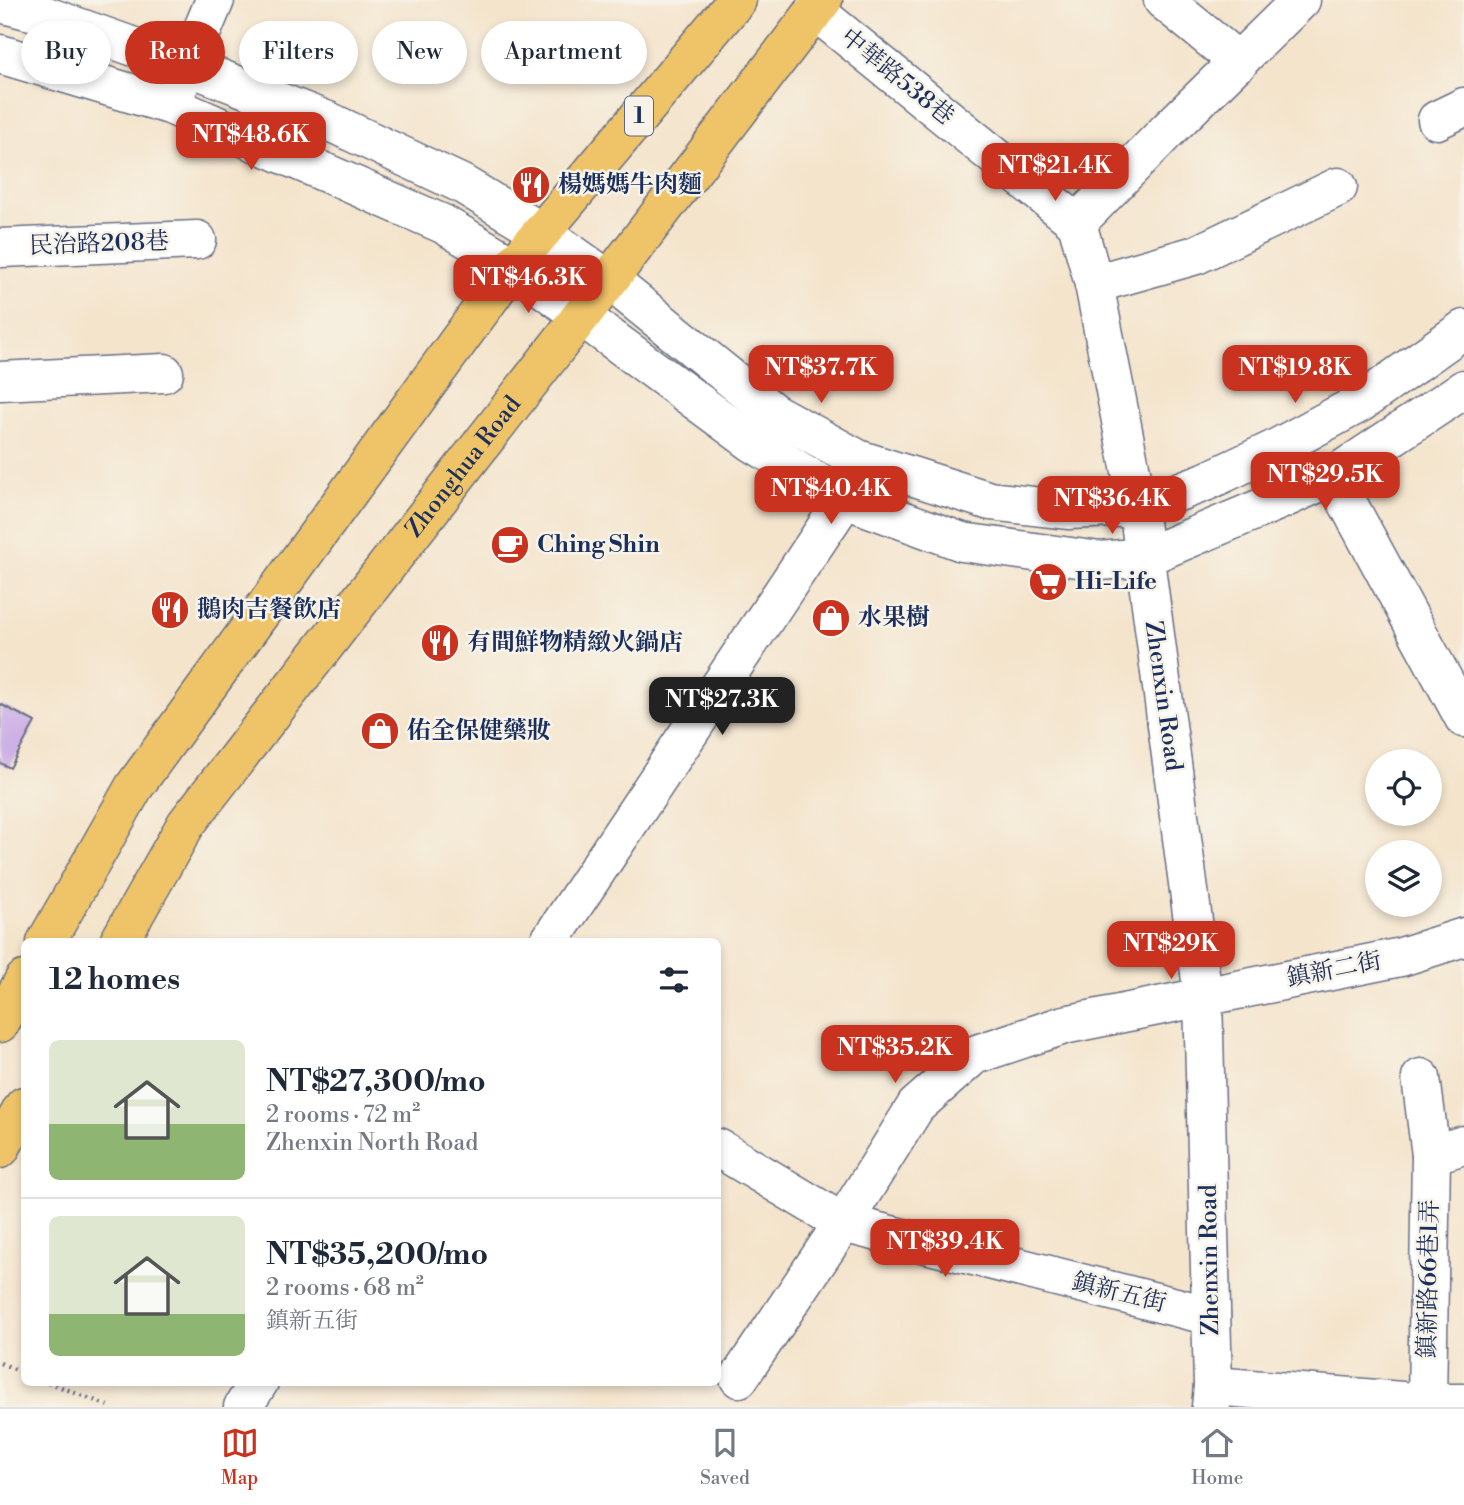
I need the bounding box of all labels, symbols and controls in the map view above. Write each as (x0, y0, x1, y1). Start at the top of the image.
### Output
chip: Buy (21, 21, 111, 84)
chip: Rent (125, 21, 225, 84)
chip: Filters (239, 21, 358, 84)
chip: New (372, 21, 467, 84)
chip: Apartment (481, 21, 647, 84)
street label: 中華路538巷 (834, 22, 960, 132)
road number: 1 (625, 97, 653, 136)
pin: NT$48.6K (179, 113, 323, 172)
text: NT$48.6K (192, 121, 310, 149)
pin: NT$21.4K (983, 144, 1127, 203)
text: NT$21.4K (998, 152, 1112, 180)
restaurant icon: 楊媽媽牛肉麵 (510, 164, 552, 206)
place label: 楊媽媽牛肉麵 (558, 170, 702, 200)
street label: 民治路208巷 (28, 227, 170, 261)
pin: NT$46.3K (456, 256, 600, 315)
text: NT$46.3K (469, 264, 587, 292)
pin: NT$37.7K (749, 346, 893, 405)
pin: NT$19.8K (1223, 346, 1367, 405)
text: NT$37.7K (765, 354, 877, 382)
text: NT$19.8K (1238, 354, 1352, 382)
street label: Zhonghua Road (399, 390, 528, 544)
pin: NT$29.5K (1253, 452, 1397, 512)
text: NT$29.5K (1267, 461, 1383, 489)
pin: NT$40.4K (759, 466, 903, 526)
text: NT$40.4K (770, 475, 892, 503)
pin: NT$36.4K (1040, 476, 1184, 536)
text: NT$36.4K (1053, 485, 1171, 513)
cafe icon: Ching Shin (489, 524, 531, 566)
place label: Ching Shin (537, 530, 660, 560)
supermarket icon: Hi-Life (1027, 561, 1069, 603)
place label: Hi-Life (1075, 567, 1157, 597)
restaurant icon: 鵝肉吉餐飲店 (149, 589, 191, 631)
place label: 鵝肉吉餐飲店 (197, 595, 341, 625)
shop icon: 水果樹 (810, 597, 852, 639)
place label: 水果樹 (858, 603, 930, 633)
street label: Zhenxin Road (1138, 619, 1188, 773)
restaurant icon: 有間鮮物精緻火鍋店 (419, 622, 461, 664)
place label: 有間鮮物精緻火鍋店 (467, 628, 683, 658)
pin: NT$27.3K (650, 678, 794, 737)
text: NT$27.3K (665, 686, 779, 714)
shop icon: 佑全保健藥妝 (359, 710, 401, 752)
place label: 佑全保健藥妝 (407, 716, 551, 746)
map controls (1365, 749, 1442, 917)
button: locate (1365, 749, 1442, 826)
button: layers (1365, 840, 1442, 917)
pin: NT$29K (1114, 922, 1228, 981)
text: NT$29K (1123, 930, 1219, 958)
street label: 鎮新二街 (1284, 946, 1384, 994)
text: 12 homes (49, 961, 180, 999)
icon: filters (655, 961, 693, 999)
pin: NT$35.2K (823, 1026, 967, 1085)
text: NT$35.2K (837, 1034, 953, 1062)
text: NT$27,300/mo (266, 1063, 486, 1101)
icon: home (105, 1068, 189, 1152)
text: 2 rooms · 72 m² (266, 1101, 420, 1129)
text: Zhenxin North Road (266, 1129, 478, 1157)
street label: Zhenxin Road (1194, 1184, 1226, 1336)
street label: 鎮新路66巷1弄 (1413, 1199, 1445, 1359)
pin: NT$39.4K (873, 1220, 1017, 1279)
text: NT$39.4K (886, 1228, 1004, 1256)
text: NT$35,200/mo (266, 1236, 488, 1274)
icon: home (105, 1244, 189, 1328)
street label: 鎮新五街 (1069, 1267, 1169, 1319)
text: 2 rooms · 68 m² (266, 1274, 424, 1302)
text: 鎮新五街 (266, 1307, 358, 1335)
tab: Map (221, 1424, 259, 1490)
tab: Saved (700, 1424, 750, 1490)
tab: Home (1191, 1424, 1243, 1490)

